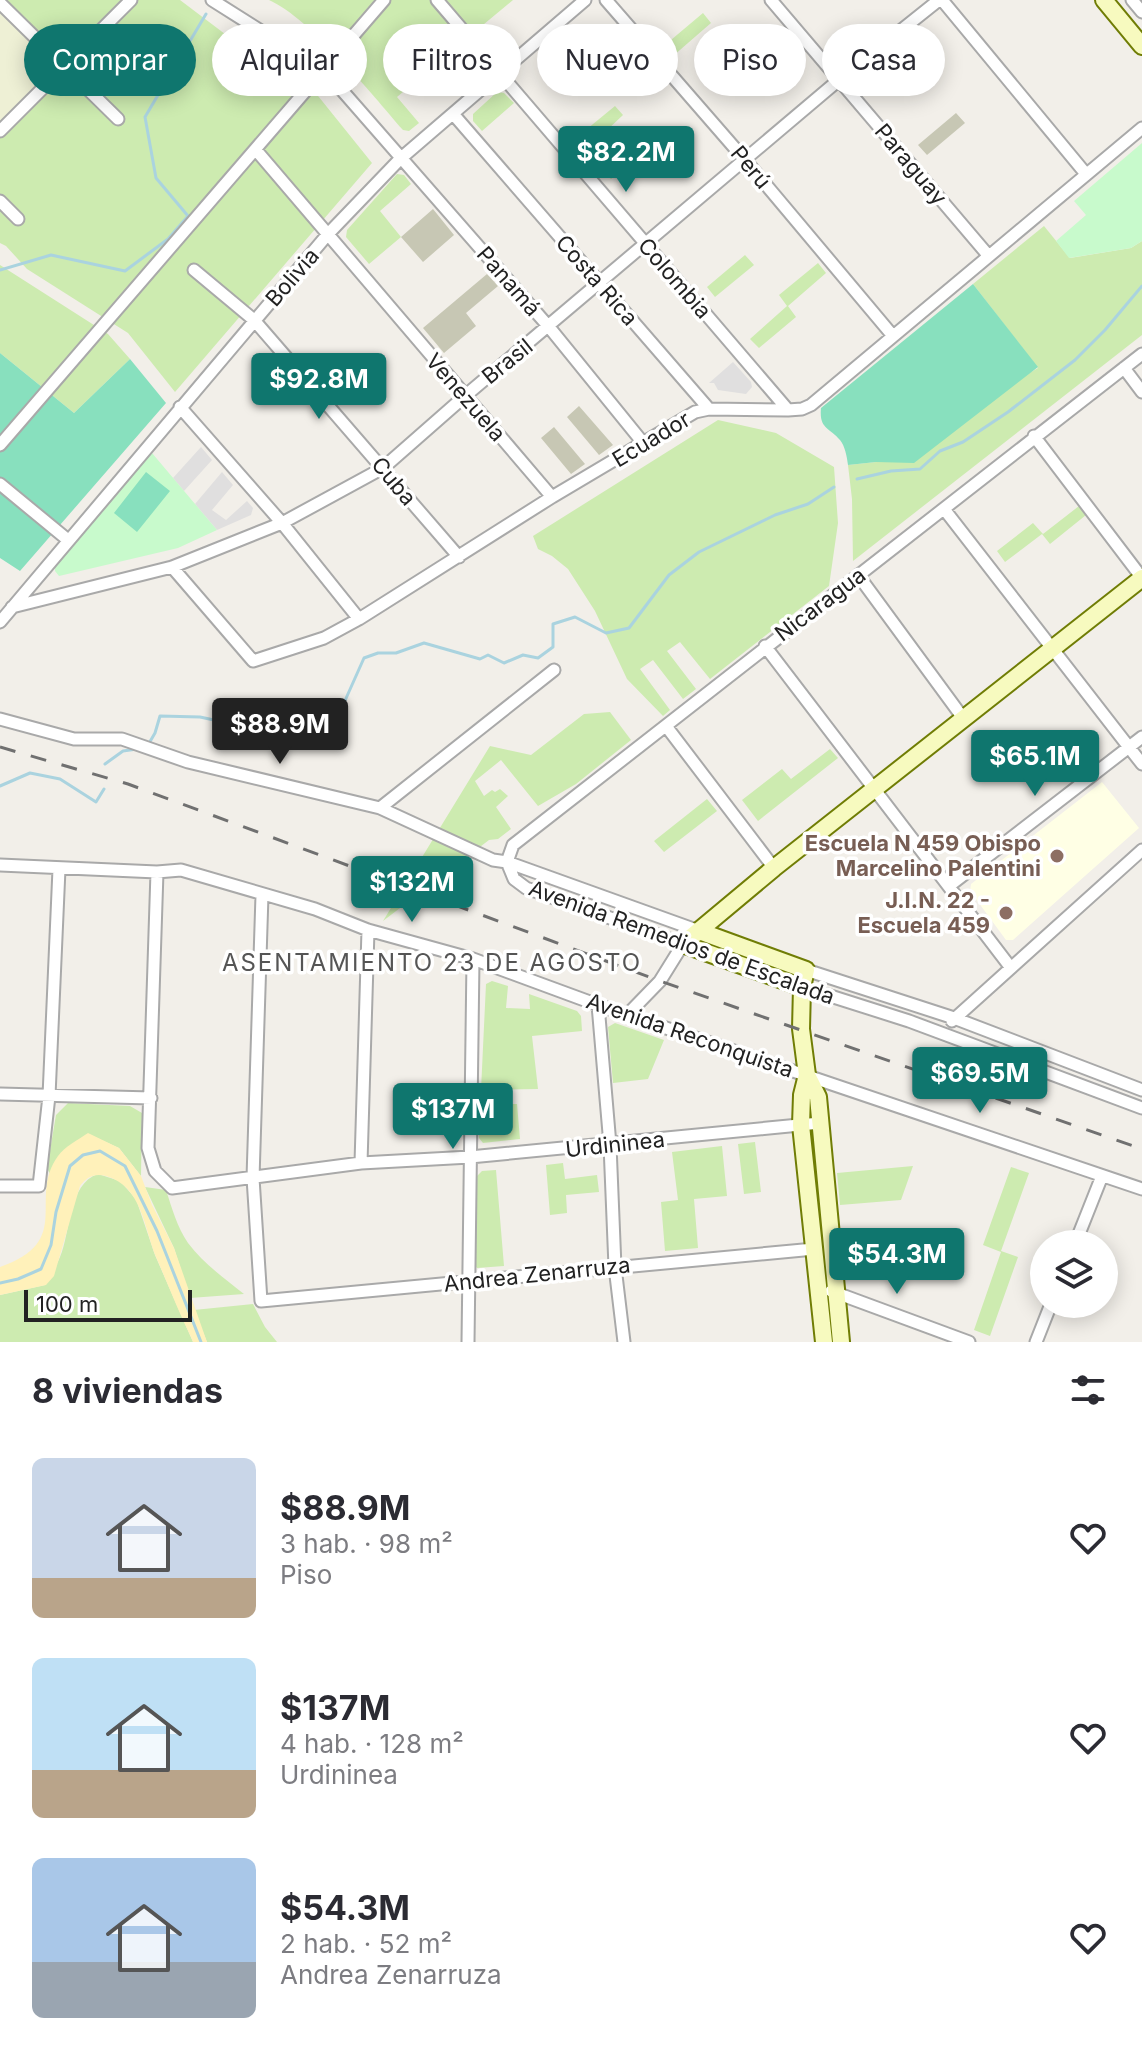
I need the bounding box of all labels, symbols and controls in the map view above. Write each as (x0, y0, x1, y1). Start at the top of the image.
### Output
chip: Comprar (24, 24, 196, 96)
chip: Alquilar (212, 24, 367, 96)
chip: Filtros (383, 24, 521, 96)
chip: Nuevo (537, 24, 678, 96)
chip: Piso (694, 24, 806, 96)
chip: Casa (822, 24, 945, 96)
street label: Paraguay (870, 118, 952, 210)
pin: $82.2M (561, 126, 691, 194)
text: $82.2M (576, 136, 676, 167)
street label: Perú (726, 140, 776, 194)
street label: Costa Rica (551, 229, 643, 331)
street label: Colombia (633, 232, 717, 324)
street label: Panamá (472, 241, 546, 321)
street label: Bolivia (260, 243, 324, 311)
street label: Brasil (477, 333, 537, 389)
street label: Venezuela (421, 348, 511, 446)
pin: $92.8M (254, 353, 384, 421)
text: $92.8M (269, 363, 369, 394)
street label: Ecuador (607, 406, 695, 472)
street label: Cuba (366, 452, 422, 510)
street label: Nicaragua (770, 562, 870, 646)
pin: $88.9M (215, 698, 345, 766)
text: $88.9M (230, 708, 330, 739)
pin: $65.1M (970, 730, 1100, 798)
text: $65.1M (989, 740, 1081, 771)
place label: Escuela N 459 Obispo Marcelino Palentini (805, 830, 1041, 881)
marker: Escuela N 459 Obispo Marcelino Palentini (1048, 847, 1066, 865)
pin: $132M (356, 856, 468, 924)
text: $132M (369, 866, 455, 897)
street label: Avenida Remedios de Escalada (526, 874, 838, 1010)
place label: J.I.N. 22 - Escuela 459 (857, 887, 990, 938)
marker: J.I.N. 22 - Escuela 459 (997, 904, 1015, 922)
district label: ASENTAMIENTO 23 DE AGOSTO (222, 948, 642, 977)
street label: Avenida Reconquista (583, 987, 797, 1083)
pin: $69.5M (915, 1047, 1045, 1115)
text: $69.5M (930, 1057, 1030, 1088)
pin: $137M (397, 1083, 509, 1151)
text: $137M (411, 1093, 495, 1124)
street label: Urdininea (564, 1126, 666, 1162)
pin: $54.3M (832, 1228, 962, 1296)
map controls (1030, 1230, 1118, 1318)
button: layers (1030, 1230, 1118, 1318)
text: $54.3M (847, 1238, 947, 1269)
street label: Andrea Zenarruza (442, 1251, 632, 1297)
scale bar (24, 1286, 192, 1322)
text: 100 m (36, 1291, 98, 1317)
icon: filters (1066, 1368, 1110, 1412)
text: 8 viviendas (32, 1370, 223, 1411)
text: $88.9M (280, 1487, 411, 1528)
icon: home (96, 1490, 192, 1586)
icon: heart (1066, 1516, 1110, 1560)
text: 3 hab. · 98 m² (280, 1528, 453, 1559)
text: Piso (280, 1559, 332, 1590)
text: $137M (280, 1687, 390, 1728)
icon: home (96, 1690, 192, 1786)
icon: heart (1066, 1716, 1110, 1760)
text: 4 hab. · 128 m² (280, 1728, 464, 1759)
text: Urdininea (280, 1759, 398, 1790)
text: $54.3M (280, 1887, 410, 1928)
icon: home (96, 1890, 192, 1986)
icon: heart (1066, 1916, 1110, 1960)
text: 2 hab. · 52 m² (280, 1928, 452, 1959)
text: Andrea Zenarruza (280, 1959, 502, 1990)

